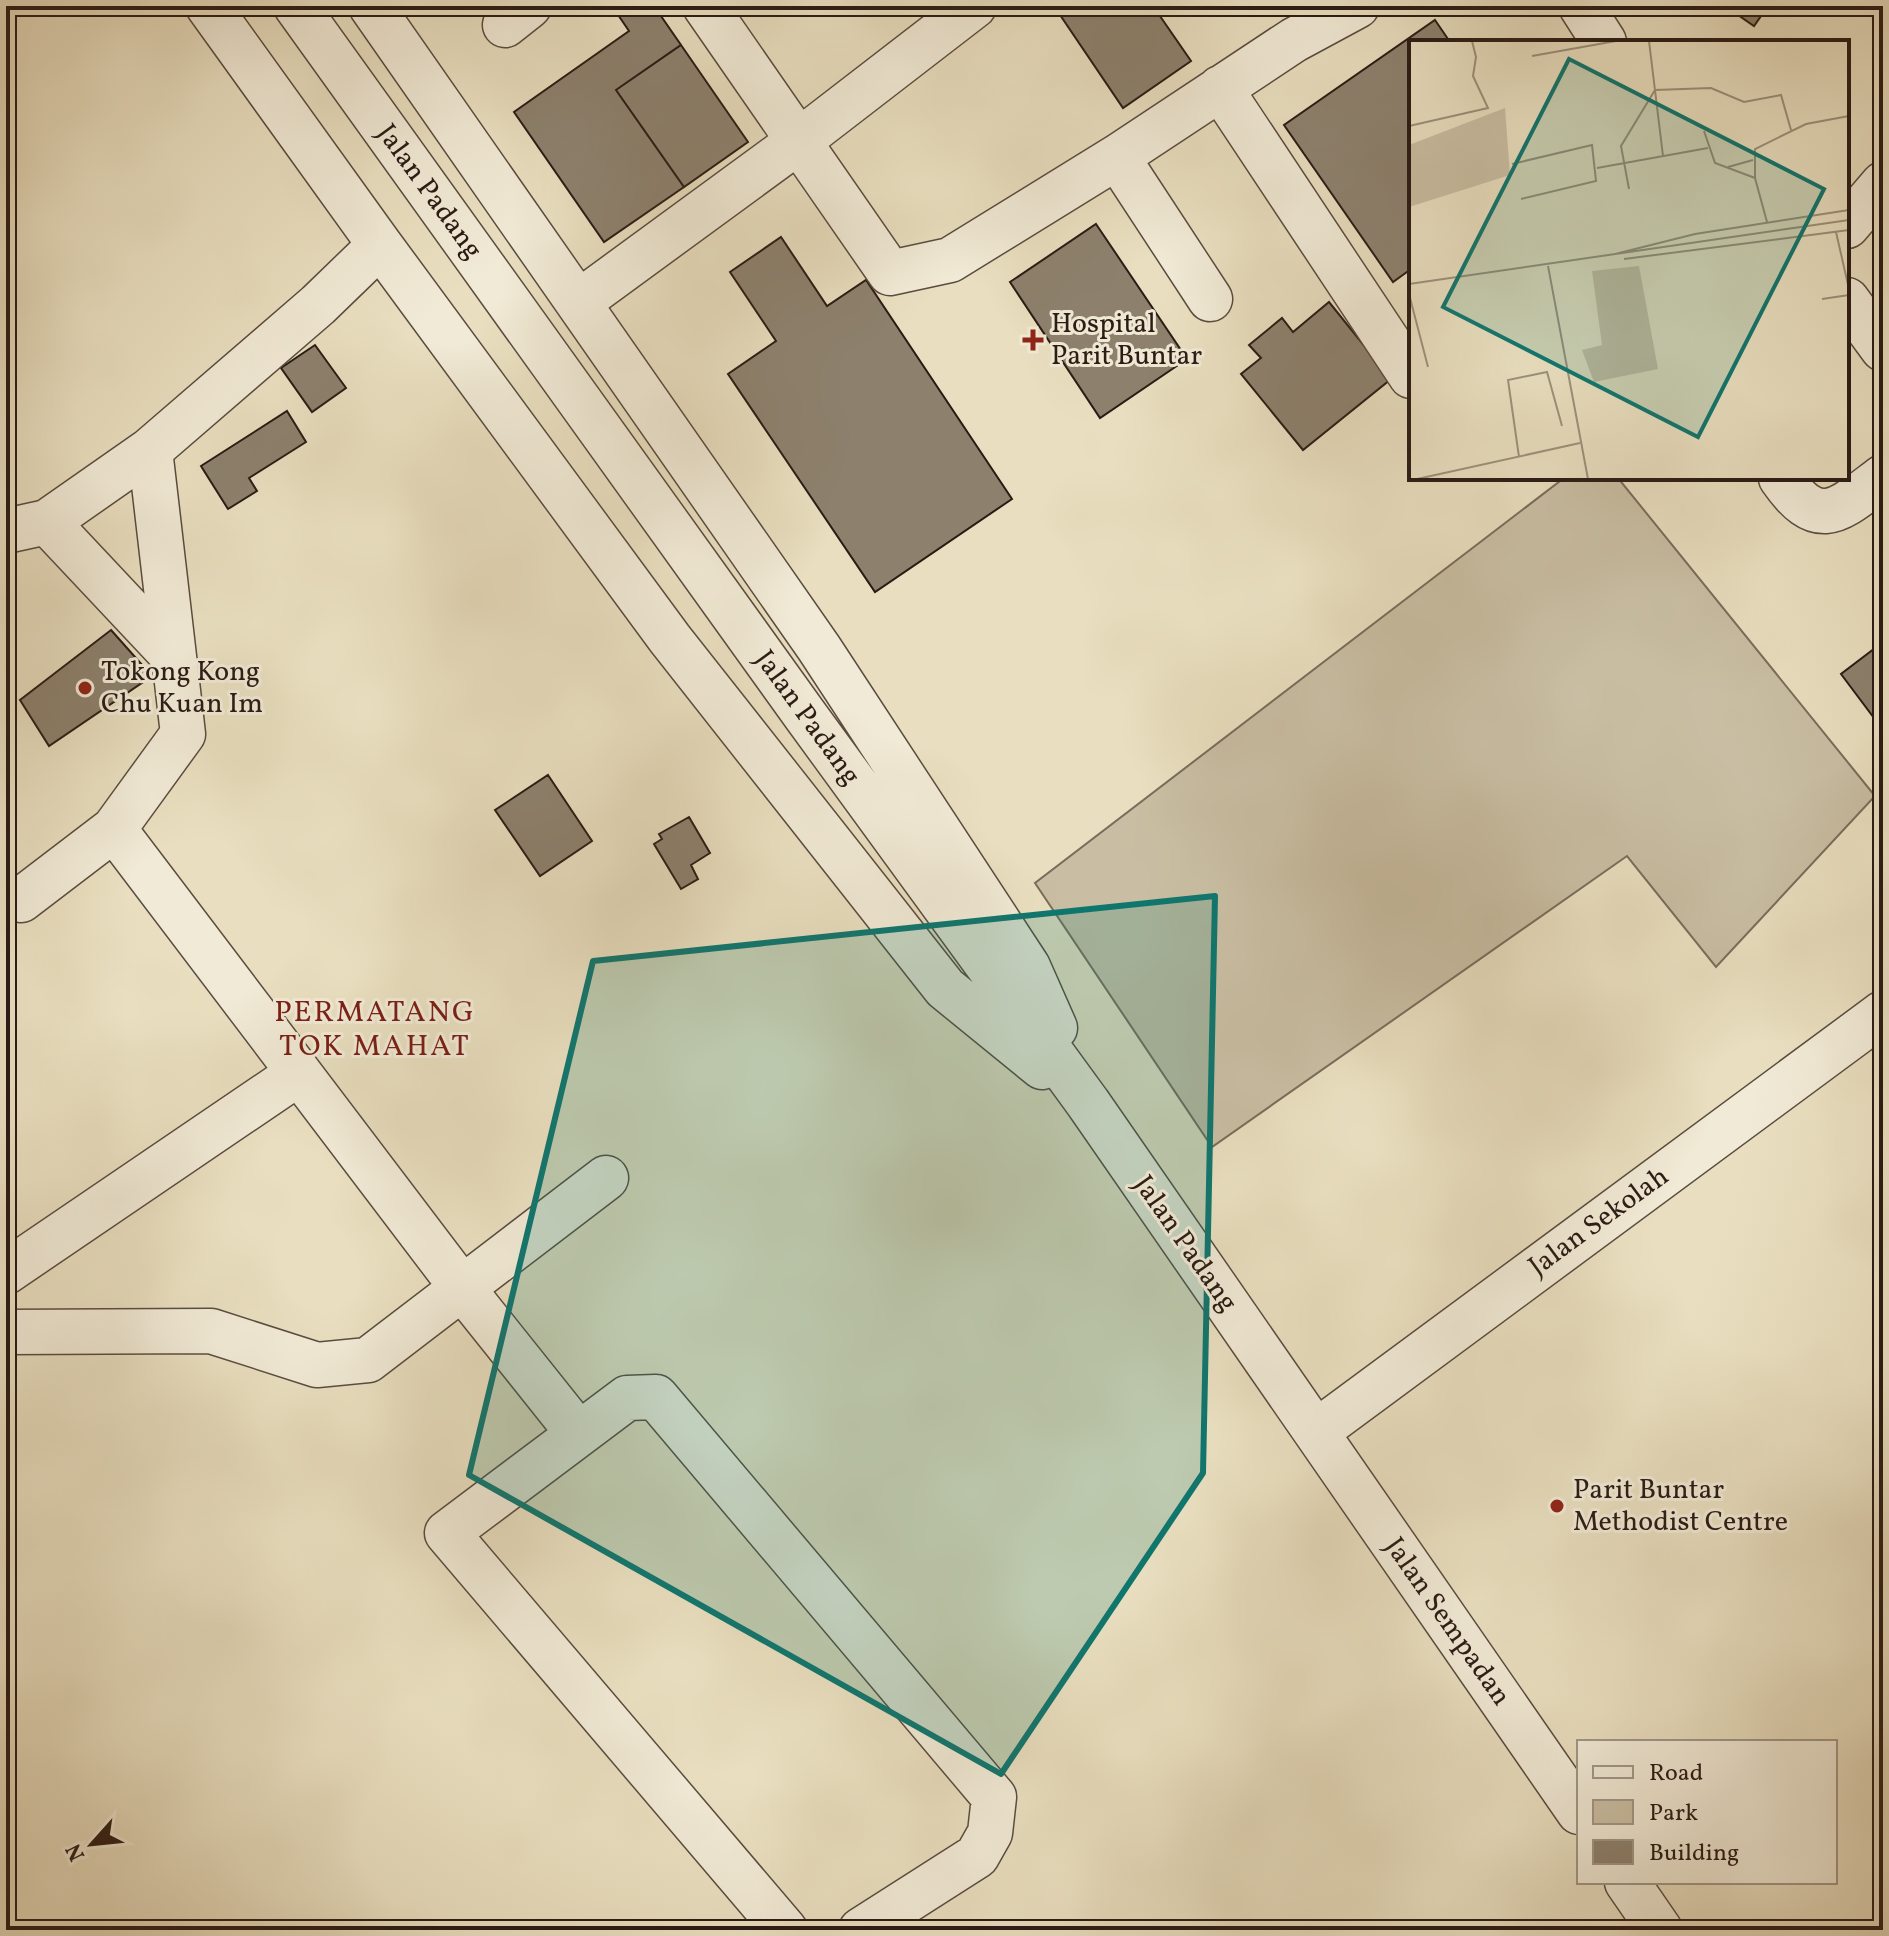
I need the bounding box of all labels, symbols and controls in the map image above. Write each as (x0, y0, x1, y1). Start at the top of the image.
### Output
inset map (1409, 40, 1849, 480)
street label: Jalan Padang (367, 116, 491, 268)
place label: Hospital Parit Buntar (1051, 305, 1203, 376)
marker: Hospital Parit Buntar (1022, 329, 1044, 351)
street label: Jalan Padang (745, 642, 869, 794)
place label: Tokong Kong Chu Kuan Im (101, 653, 263, 724)
marker: Tokong Kong Chu Kuan Im (76, 679, 94, 697)
district label: PERMATANG TOK MAHAT (274, 992, 476, 1068)
street label: Jalan Sekolah (1521, 1158, 1677, 1286)
street label: Jalan Padang (1123, 1168, 1247, 1320)
place label: Parit Buntar Methodist Centre (1573, 1471, 1788, 1542)
marker: Parit Buntar Methodist Centre (1548, 1497, 1566, 1515)
street label: Jalan Sempadan (1374, 1530, 1520, 1714)
legend (1577, 1740, 1837, 1884)
text: Road (1649, 1757, 1703, 1791)
text: Park (1649, 1797, 1698, 1831)
north arrow (52, 1804, 132, 1884)
text: Building (1649, 1837, 1739, 1871)
text: N (59, 1838, 94, 1866)

